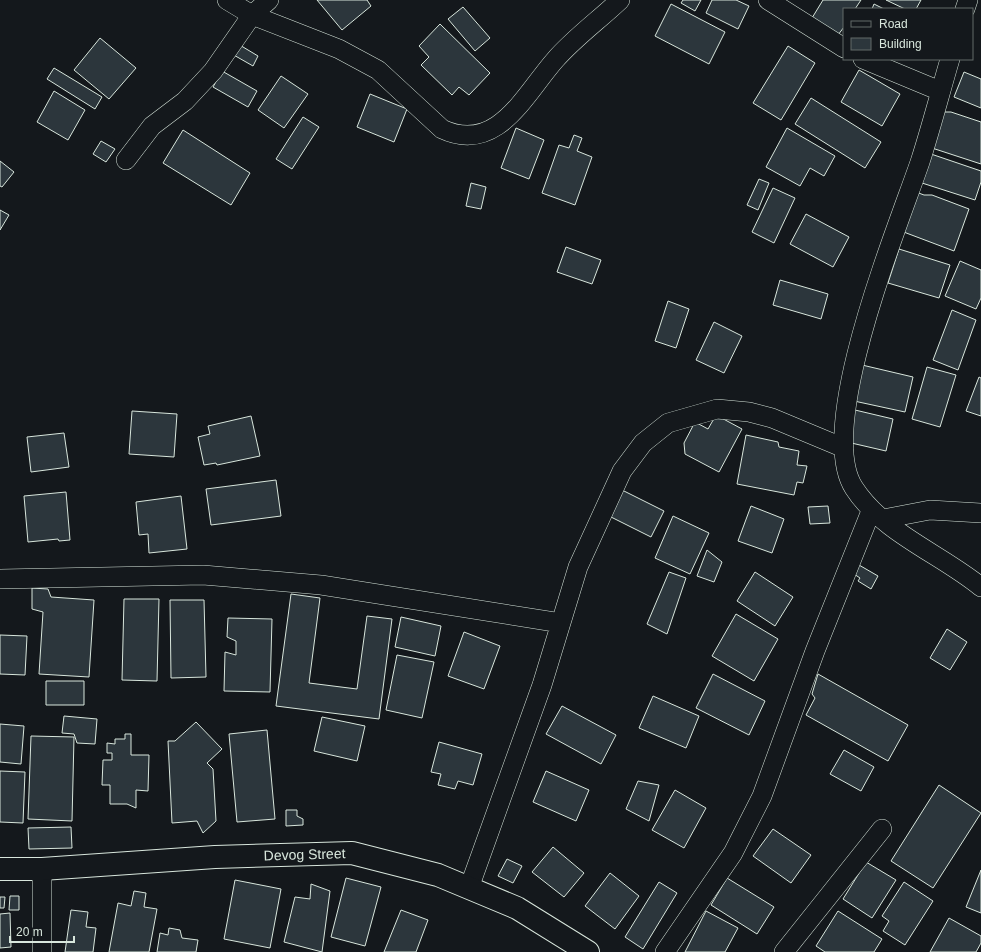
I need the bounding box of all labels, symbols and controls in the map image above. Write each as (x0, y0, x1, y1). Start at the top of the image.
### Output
legend (843, 8, 973, 60)
text: Road (879, 17, 908, 31)
text: Building (879, 37, 922, 51)
street label: Devog Street (263, 845, 346, 864)
scale bar (10, 918, 74, 944)
text: 20 m (16, 925, 43, 939)

